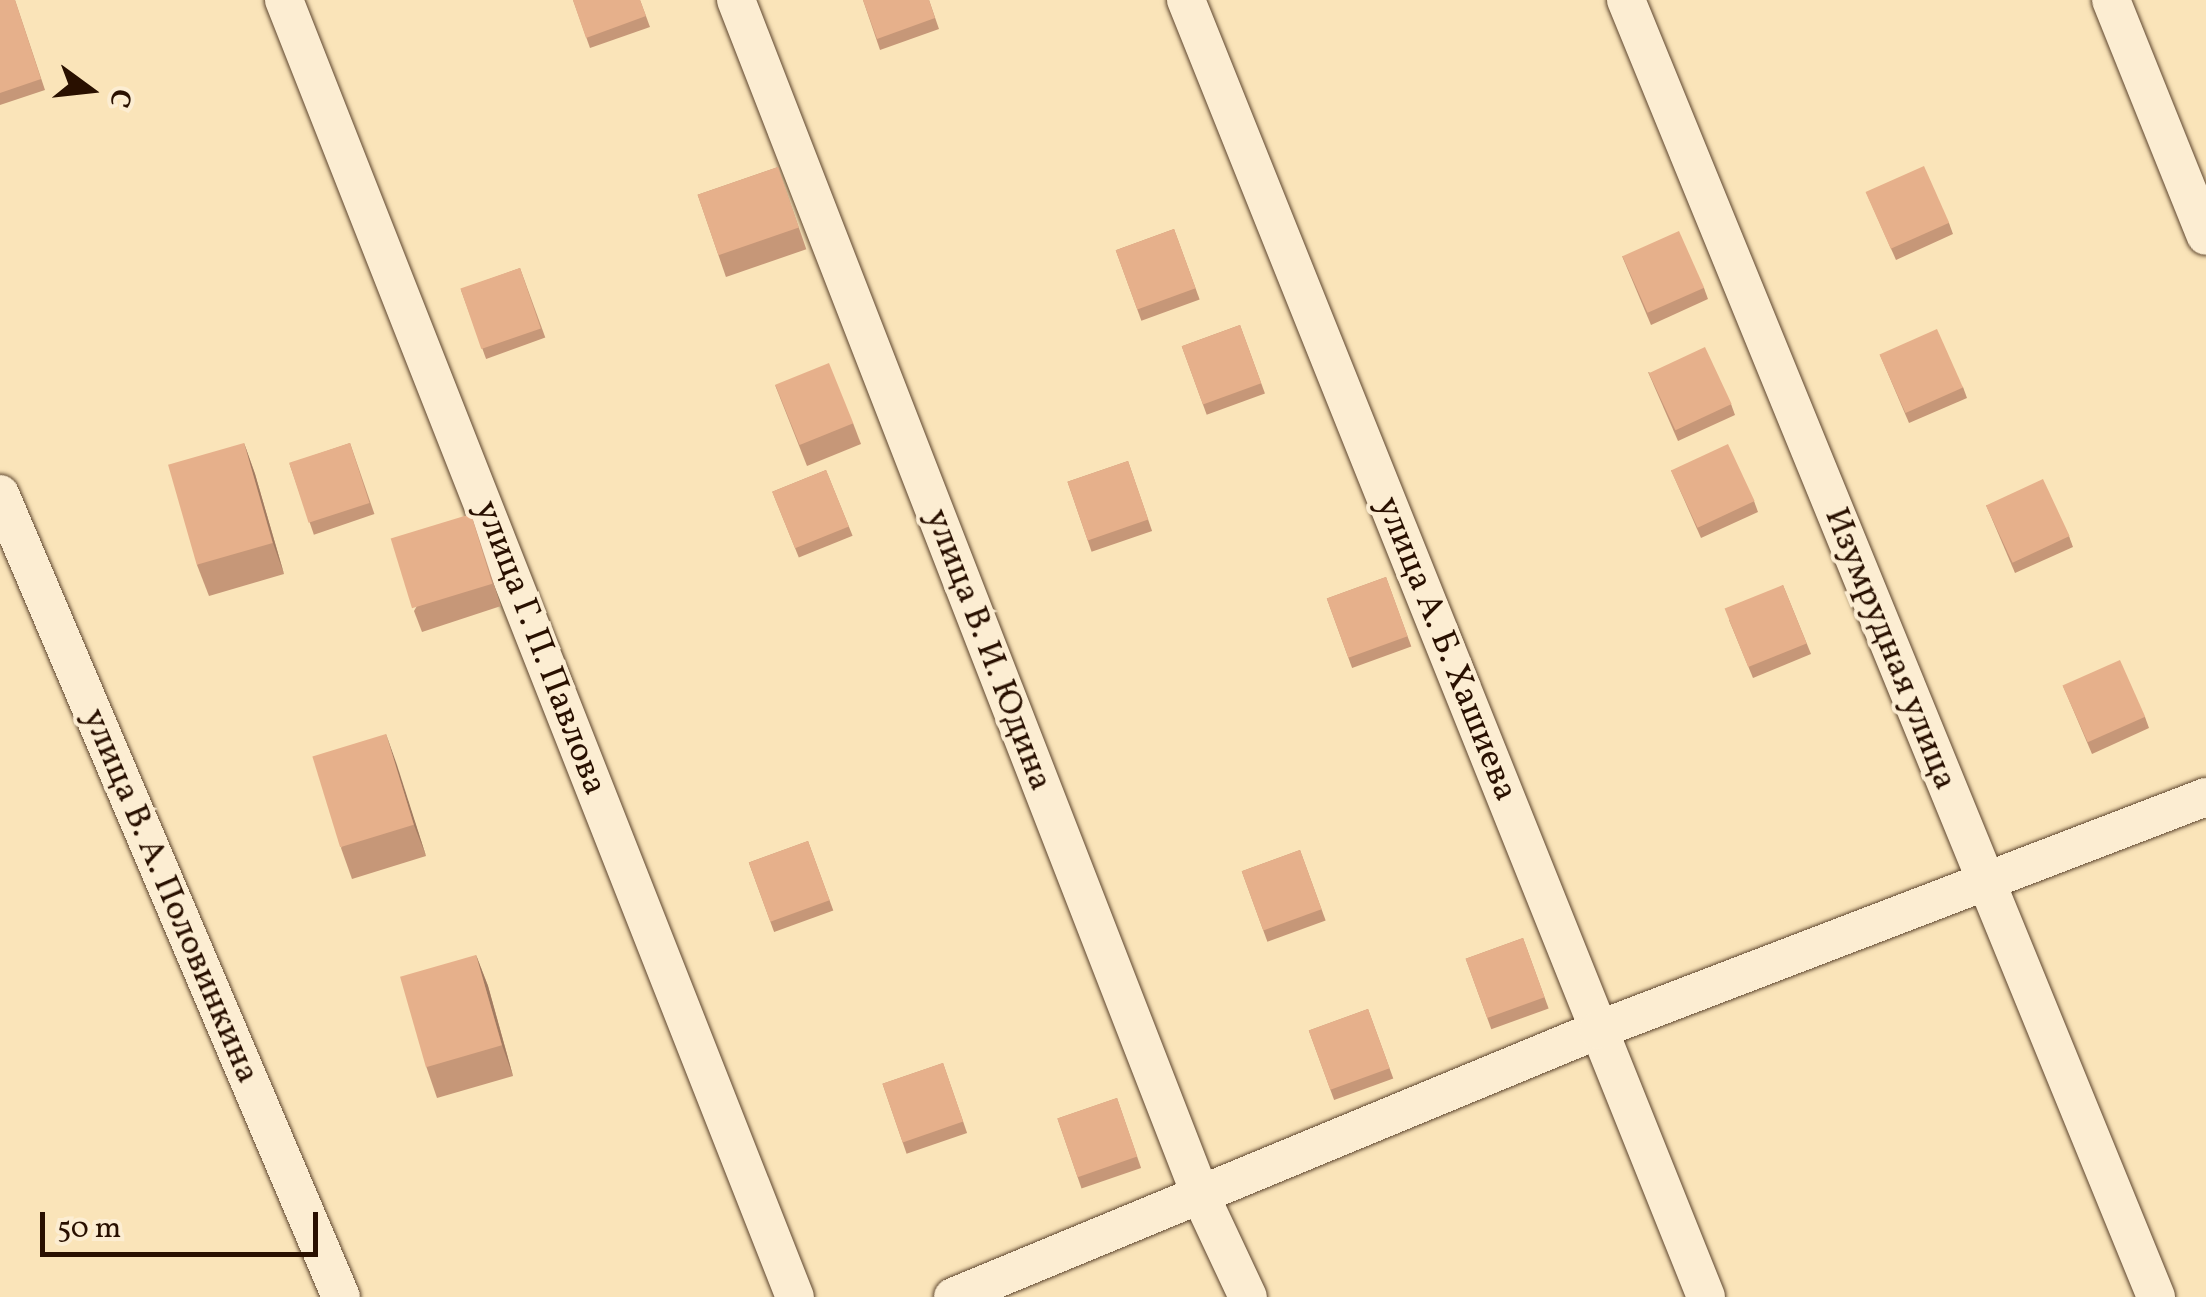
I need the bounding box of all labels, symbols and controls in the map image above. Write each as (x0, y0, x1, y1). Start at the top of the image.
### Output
north arrow (40, 40, 140, 140)
text: С (98, 84, 141, 112)
street label: улица А. Б. Хашиева (1366, 491, 1526, 807)
street label: улица Г. П. Павлова (465, 495, 615, 801)
street label: Изумрудная улица (1814, 501, 1966, 797)
street label: улица В. И. Юдина (915, 503, 1061, 797)
street label: улица В. А. Половинкина (72, 702, 268, 1090)
scale bar (45, 1192, 322, 1254)
text: 50 m (57, 1208, 121, 1250)

